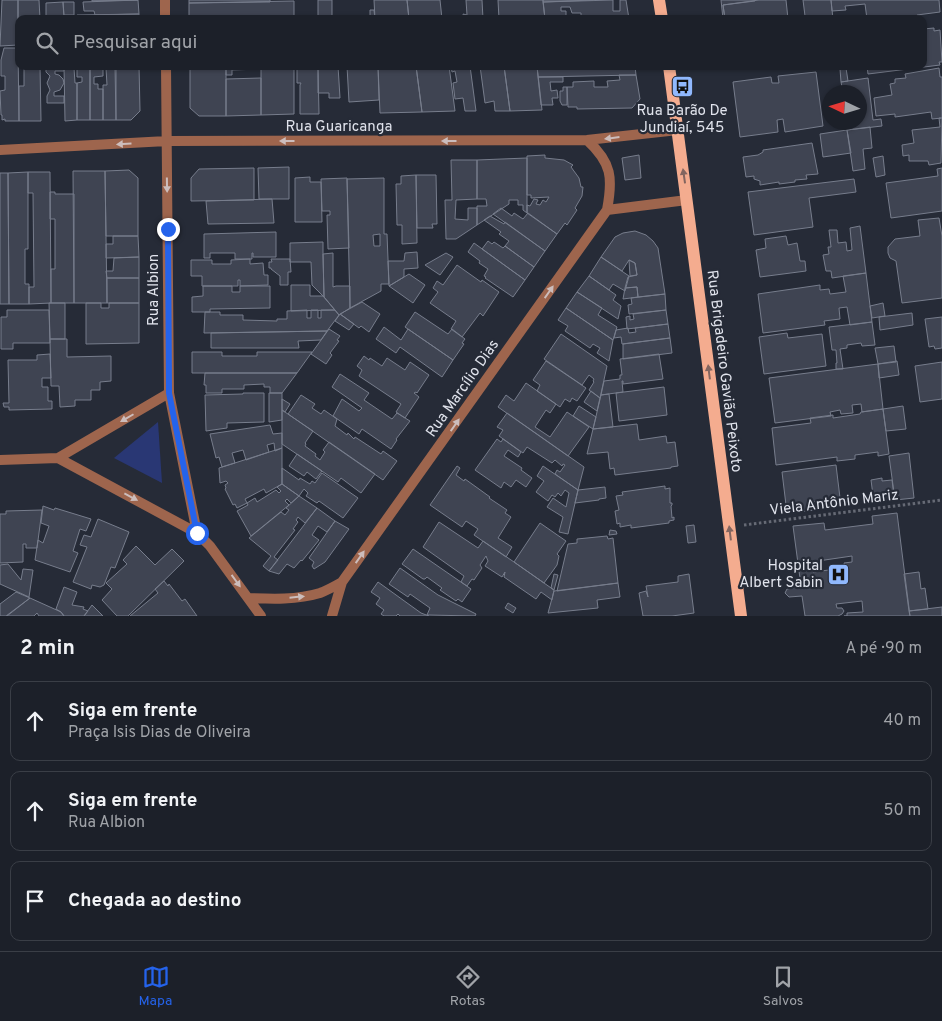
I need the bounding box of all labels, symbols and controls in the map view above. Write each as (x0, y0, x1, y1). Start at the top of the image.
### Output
search box (15, 15, 927, 70)
icon: search (33, 29, 61, 57)
text: Pesquisar aqui (73, 31, 197, 55)
bus stop icon: Rua Barão De Jundiaí, 545 (670, 75, 694, 99)
north arrow (822, 85, 867, 130)
place label: Rua Barão De Jundiaí, 545 (636, 102, 728, 138)
street label: Rua Guaricanga (286, 118, 392, 137)
one-way arrow (603, 134, 619, 142)
one-way arrow (279, 137, 295, 145)
one-way arrow (441, 137, 457, 145)
one-way arrow (116, 140, 132, 148)
one-way arrow (680, 168, 688, 184)
one-way arrow (163, 177, 171, 193)
route end (157, 218, 180, 241)
street label: Rua Albion (145, 254, 164, 326)
street label: Rua Brigadeiro Gavião Peixoto (702, 269, 745, 473)
one-way arrow (544, 285, 554, 299)
street label: Rua Marcílio Dias (423, 336, 504, 441)
one-way arrow (705, 363, 713, 379)
one-way arrow (119, 414, 134, 422)
one-way arrow (449, 418, 459, 431)
street label: Viela Antônio Mariz (769, 486, 900, 521)
one-way arrow (124, 493, 137, 502)
route start (186, 522, 209, 545)
one-way arrow (726, 525, 734, 541)
one-way arrow (355, 550, 365, 564)
place label: Hospital Albert Sabin (739, 557, 823, 593)
hospital icon: Hospital Albert Sabin (827, 562, 851, 586)
one-way arrow (231, 574, 241, 588)
one-way arrow (289, 593, 305, 601)
text: 2 min (20, 635, 75, 662)
text: A pé · 90 m (846, 639, 922, 659)
text: Siga em frente (68, 699, 197, 723)
icon: ahead (21, 707, 49, 735)
text: 40 m (883, 711, 921, 731)
text: Praça Isis Dias de Oliveira (68, 723, 251, 743)
text: Siga em frente (68, 789, 197, 813)
icon: ahead (21, 797, 49, 825)
text: 50 m (884, 801, 921, 821)
text: Rua Albion (68, 813, 145, 833)
icon: arrive (21, 887, 49, 915)
text: Chegada ao destino (68, 889, 242, 913)
tab: Mapa (139, 963, 172, 1010)
tab: Rotas (450, 963, 485, 1010)
tab: Salvos (763, 963, 803, 1010)

